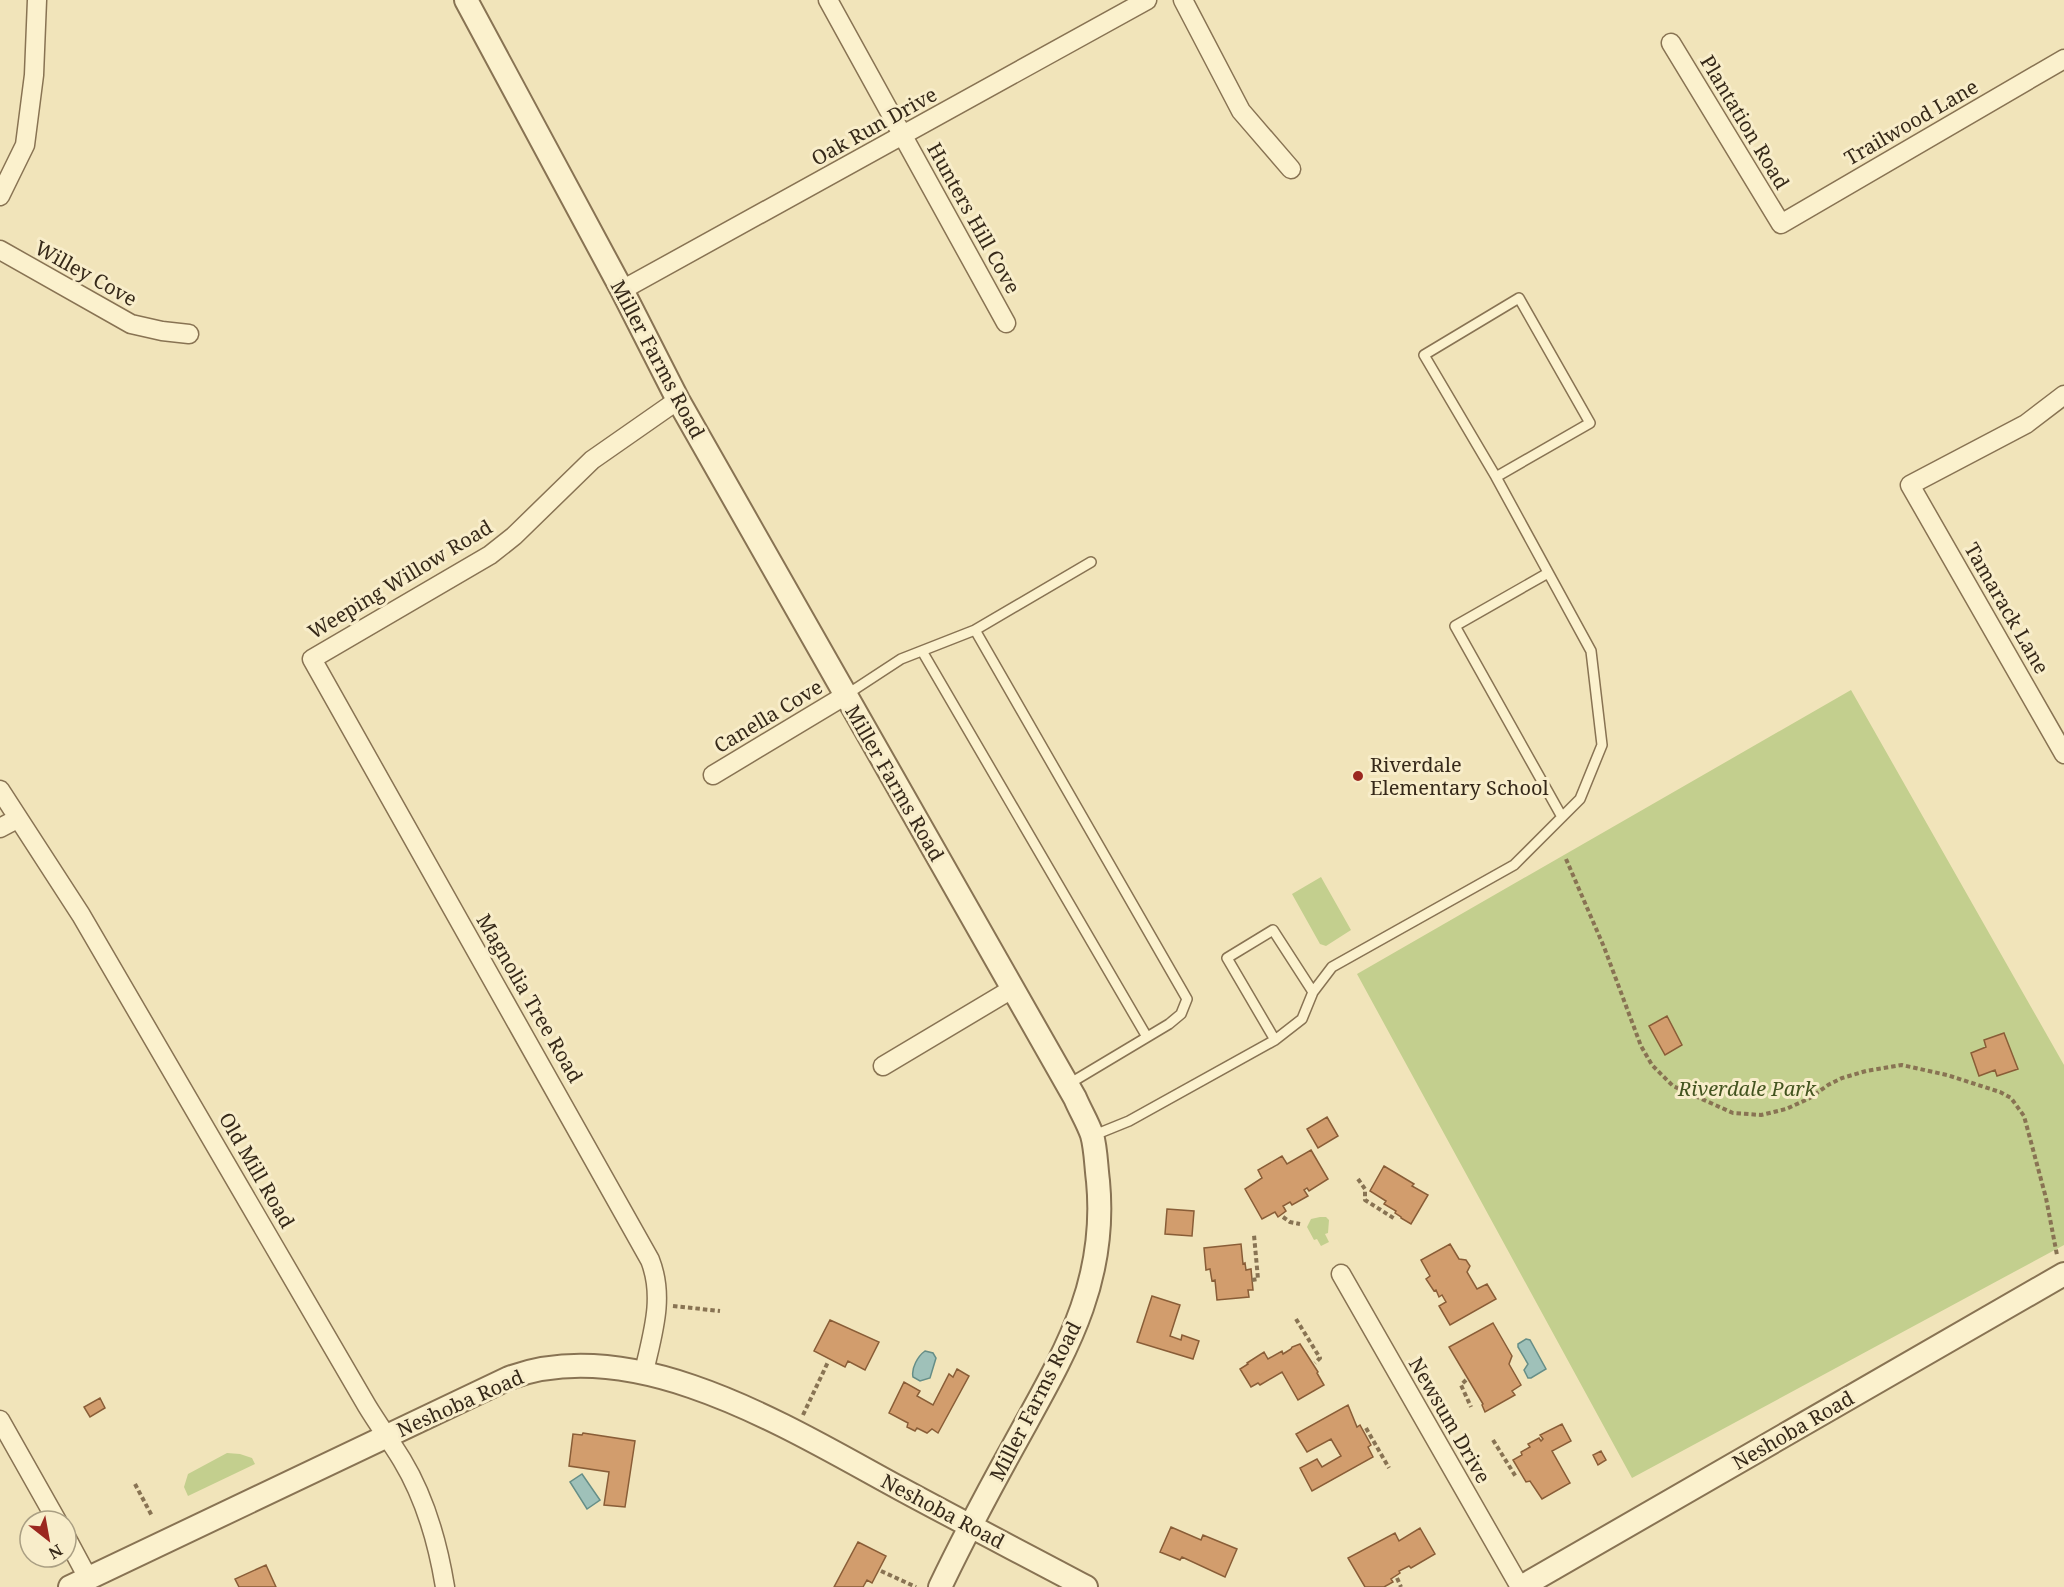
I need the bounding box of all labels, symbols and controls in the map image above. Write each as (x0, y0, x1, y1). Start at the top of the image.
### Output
street label: Plantation Road (1694, 50, 1796, 194)
street label: Trailwood Lane (1839, 73, 1983, 171)
street label: Oak Run Drive (806, 80, 942, 172)
street label: Hunters Hill Cove (921, 138, 1027, 298)
street label: Willey Cove (30, 234, 142, 312)
street label: Miller Farms Road (605, 275, 711, 443)
street label: Weeping Willow Road (303, 513, 497, 645)
street label: Tamarack Lane (1958, 537, 2056, 679)
street label: Canella Cove (709, 673, 827, 759)
street label: Miller Farms Road (839, 700, 951, 866)
place label: Riverdale Elementary School (1370, 751, 1549, 801)
marker: Riverdale Elementary School (1351, 769, 1365, 783)
street label: Magnolia Tree Road (471, 909, 589, 1087)
park label: Riverdale Park (1677, 1075, 1817, 1102)
street label: Old Mill Road (213, 1107, 301, 1233)
street label: Miller Farms Road (983, 1317, 1087, 1485)
street label: Newsum Drive (1403, 1352, 1497, 1488)
street label: Neshoba Road (392, 1363, 528, 1443)
street label: Neshoba Road (1727, 1384, 1859, 1476)
street label: Neshoba Road (877, 1467, 1009, 1555)
north arrow (18, 1509, 78, 1569)
text: N (44, 1539, 67, 1565)

